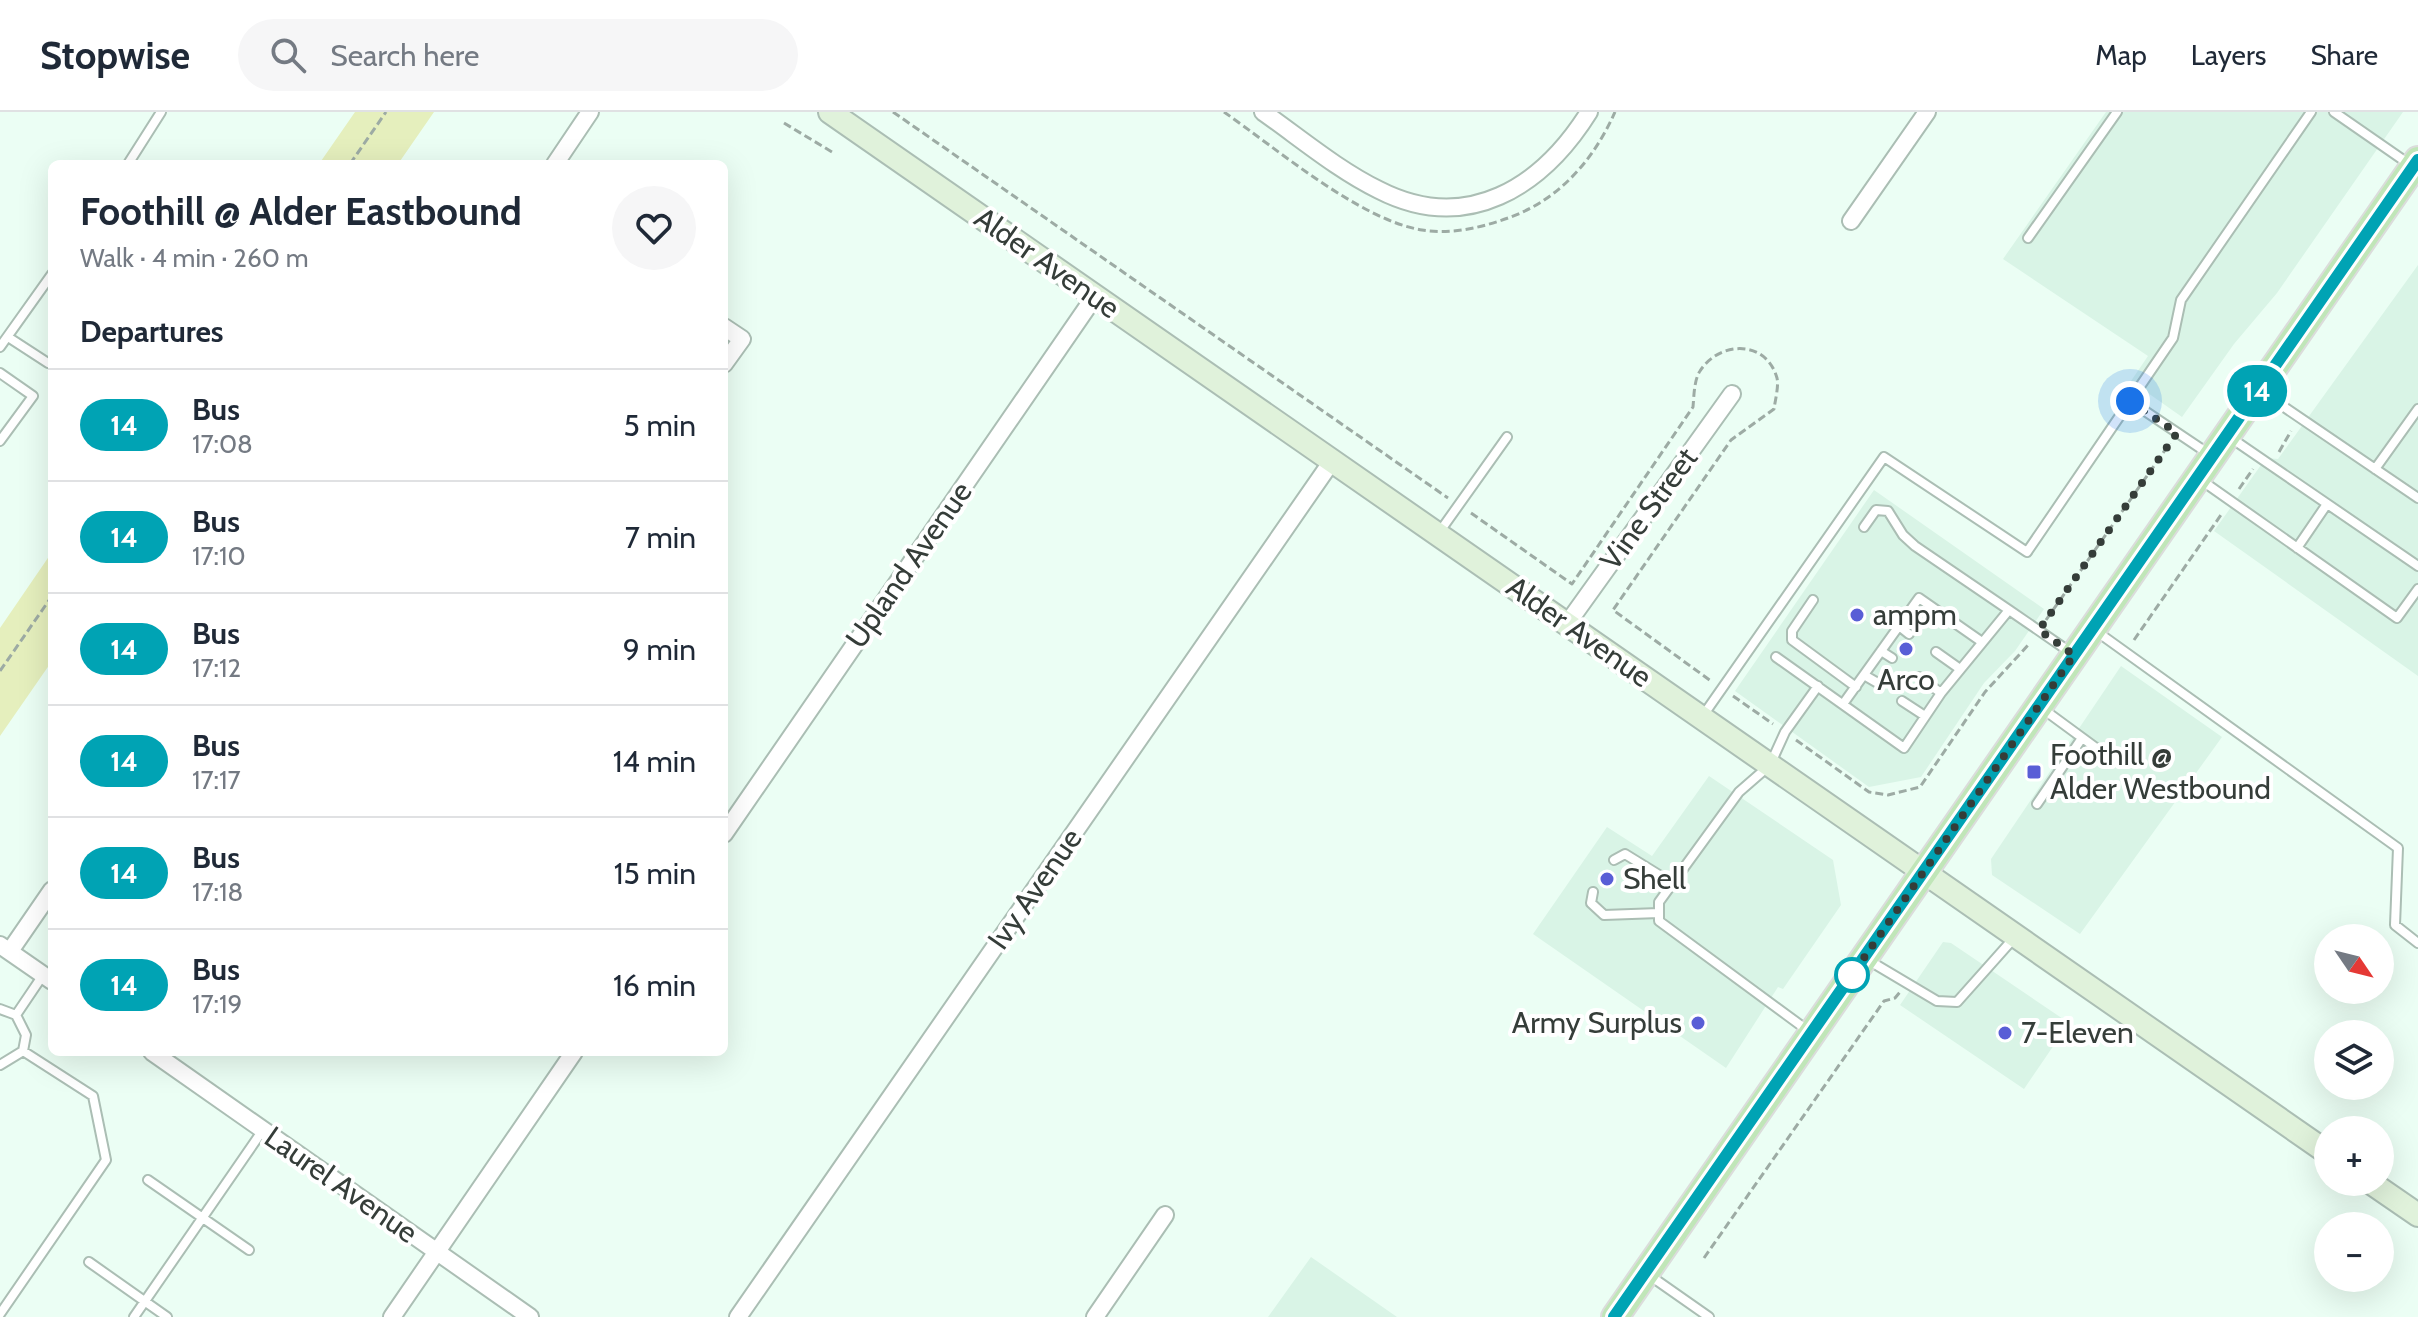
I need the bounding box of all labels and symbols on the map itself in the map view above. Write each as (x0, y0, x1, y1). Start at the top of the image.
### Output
street label: Alder Avenue (968, 199, 1127, 326)
line badge: 14 (2221, 365, 2293, 417)
your location (2110, 381, 2150, 421)
street label: Vine Street (1592, 440, 1705, 577)
street label: Upland Avenue (838, 474, 980, 655)
street label: Alder Avenue (1500, 568, 1659, 695)
place label: ampm (1873, 596, 1957, 633)
marker: ampm (1848, 606, 1866, 624)
marker: Arco (1897, 640, 1915, 658)
place label: Arco (1877, 661, 1935, 698)
place label: Foothill @ Alder Westbound (2050, 736, 2271, 807)
marker: Foothill @ Alder Westbound (2025, 763, 2043, 781)
street label: Ivy Avenue (980, 821, 1090, 956)
place label: Shell (1623, 860, 1686, 897)
marker: Shell (1598, 870, 1616, 888)
north arrow (2314, 924, 2394, 1004)
unlabelled marker (1835, 958, 1869, 992)
place label: Army Surplus (1512, 1004, 1682, 1041)
marker: Army Surplus (1689, 1014, 1707, 1032)
place label: 7-Eleven (2021, 1014, 2134, 1051)
marker: 7-Eleven (1996, 1024, 2014, 1042)
street label: Laurel Avenue (258, 1118, 425, 1251)

